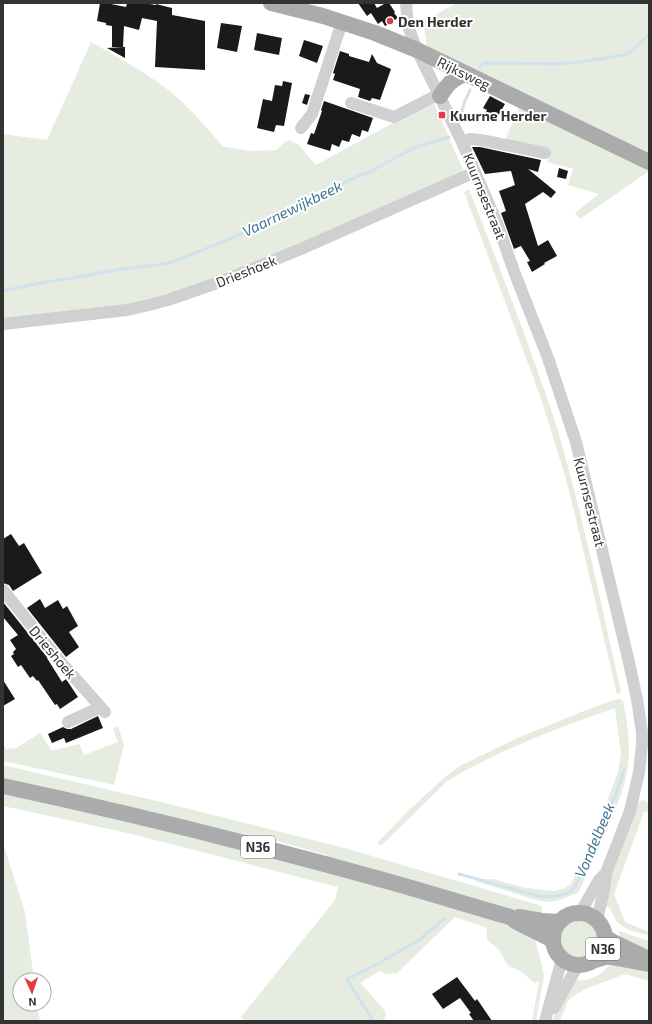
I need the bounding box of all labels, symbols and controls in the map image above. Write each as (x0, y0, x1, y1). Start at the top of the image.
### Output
place label: Den Herder (398, 13, 473, 30)
marker: Den Herder (385, 16, 395, 26)
street label: Rijksweg (435, 53, 493, 93)
place label: Kuurne Herder (450, 107, 546, 124)
marker: Kuurne Herder (437, 110, 447, 120)
street label: Kuurnsestraat (460, 150, 510, 242)
water label: Vaarnewijkbeek (239, 176, 345, 241)
street label: Drieshoek (213, 251, 279, 291)
street label: Kuurnsestraat (571, 456, 609, 548)
street label: Drieshoek (26, 622, 80, 682)
water label: Vondelbeek (570, 800, 618, 880)
road number: N36 (241, 836, 275, 858)
road number: N36 (586, 938, 620, 960)
north arrow (12, 972, 52, 1012)
text: N (28, 996, 37, 1009)

